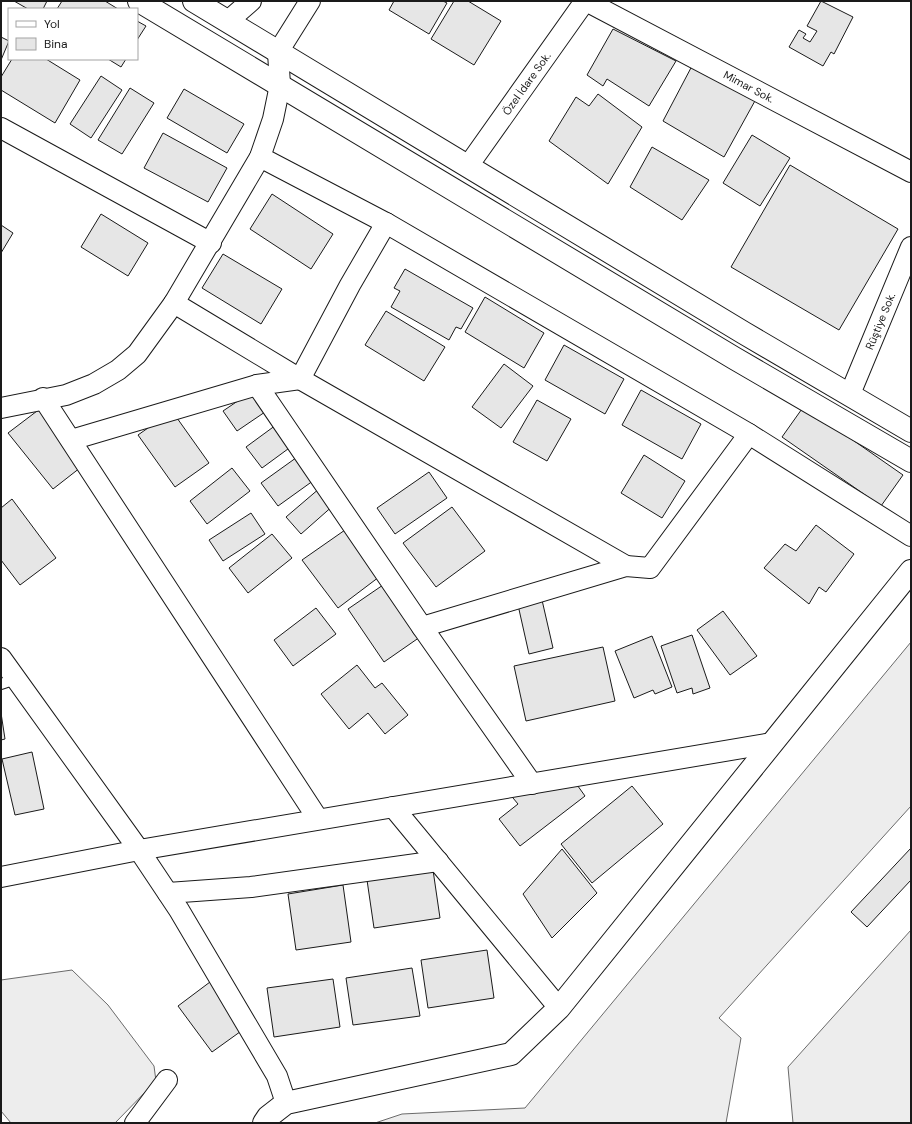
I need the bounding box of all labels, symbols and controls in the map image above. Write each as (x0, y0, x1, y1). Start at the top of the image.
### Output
legend (8, 8, 138, 60)
text: Yol (44, 16, 60, 32)
text: Bina (44, 36, 68, 52)
street label: Özel İdare Sok. (499, 49, 554, 118)
street label: Mimar Sok. (721, 68, 777, 106)
street label: Rüştiye Sok. (862, 290, 898, 352)

